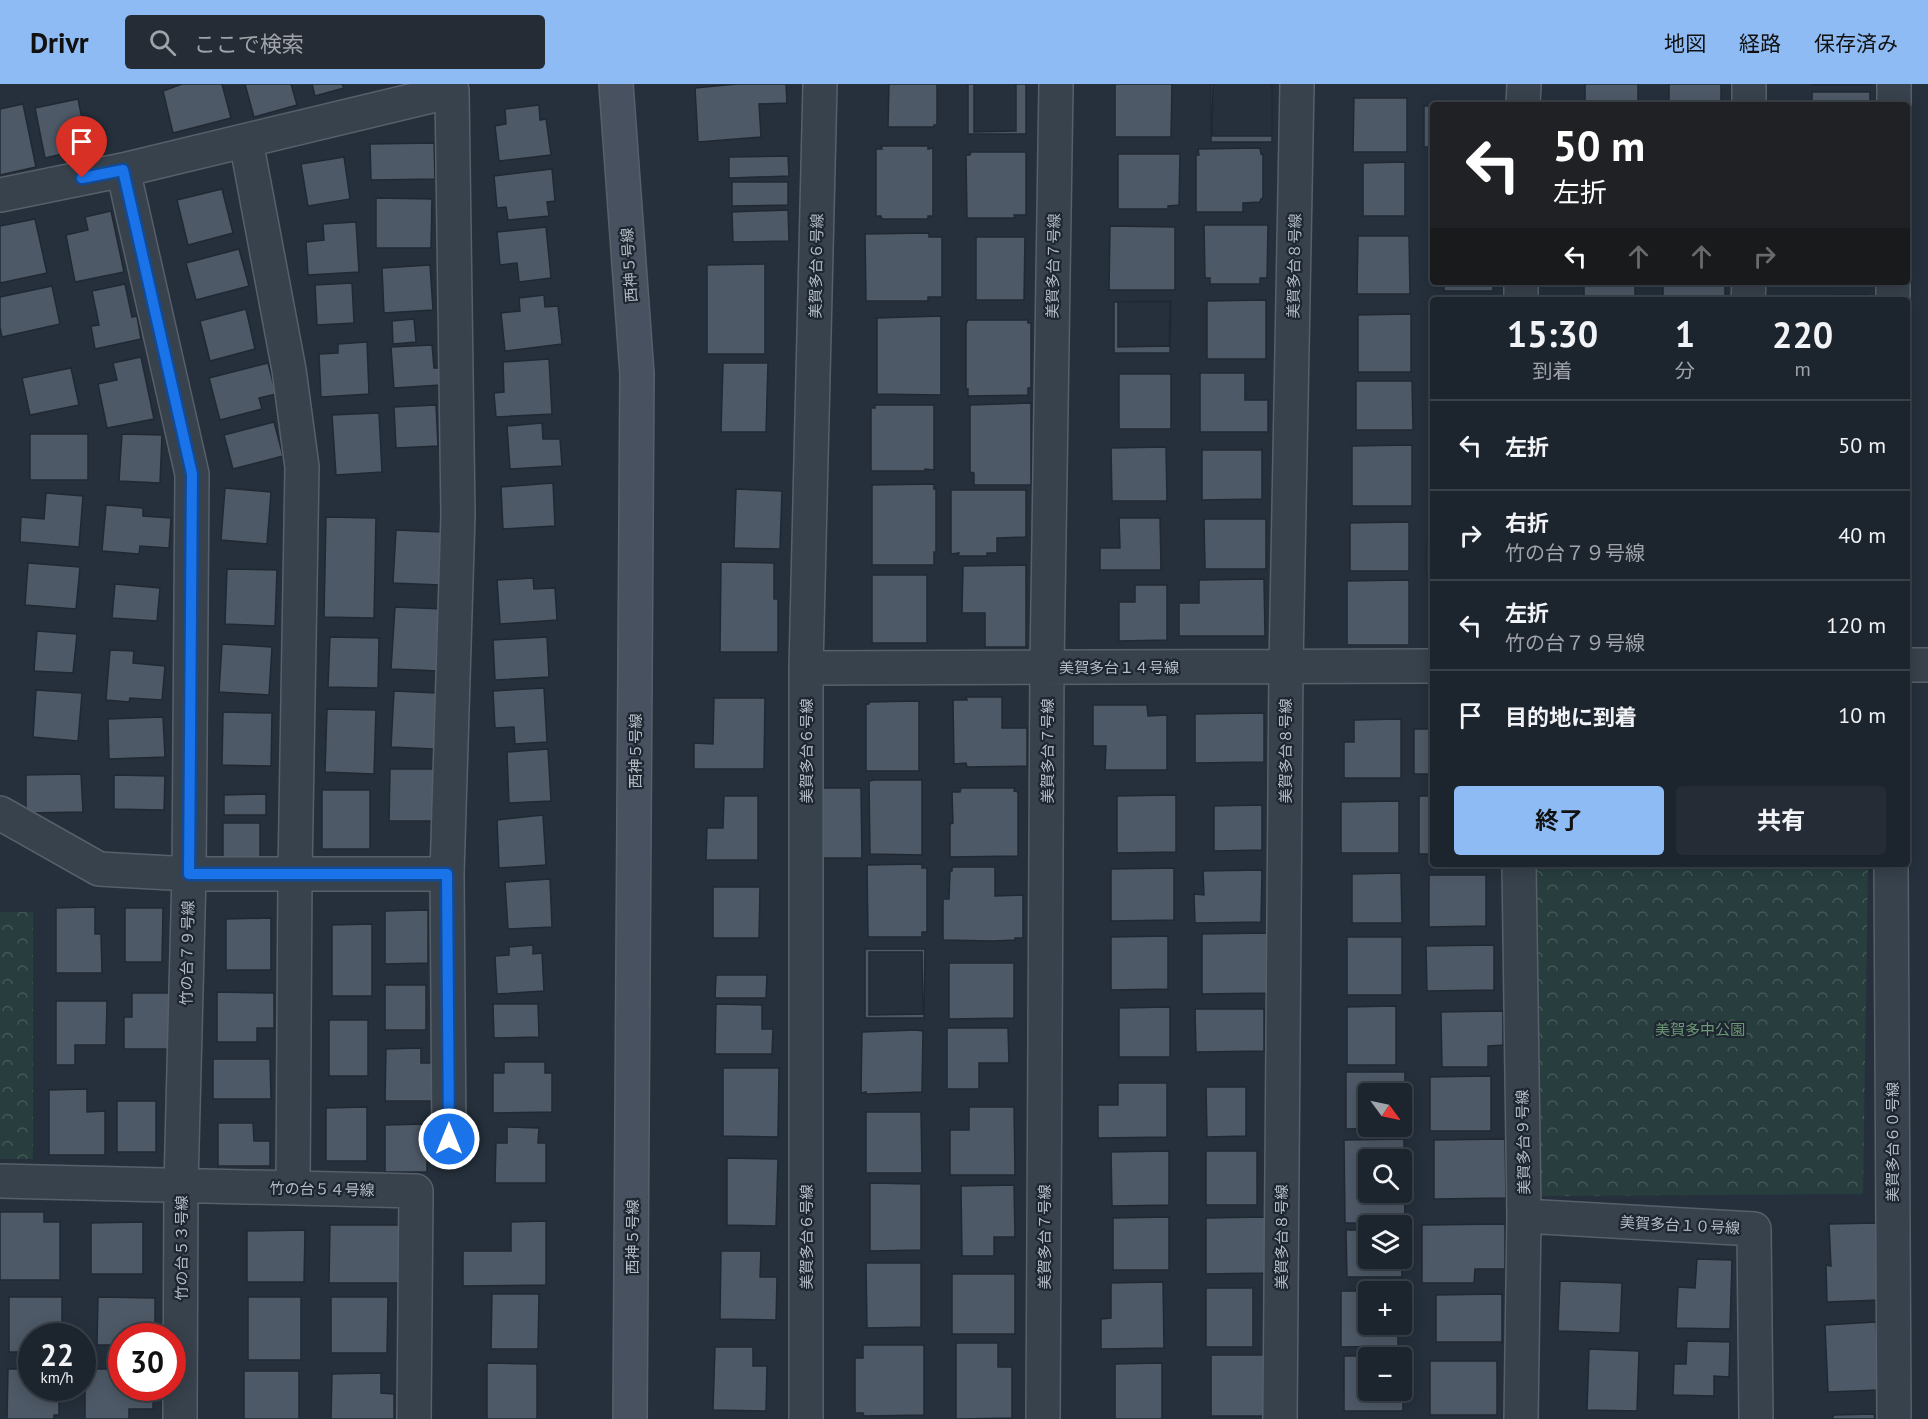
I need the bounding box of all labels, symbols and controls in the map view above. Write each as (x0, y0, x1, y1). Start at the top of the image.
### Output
search box (125, 15, 545, 69)
text: Drivr (30, 24, 89, 61)
icon: search (146, 26, 179, 59)
text: ここで検索 (194, 30, 304, 58)
text: 地図 (1664, 30, 1706, 57)
text: 経路 (1739, 30, 1781, 57)
text: 保存済み (1814, 30, 1898, 57)
pin (56, 116, 107, 178)
text: 50 m (1553, 118, 1645, 173)
icon: arrive (65, 125, 98, 158)
icon: left (1454, 126, 1532, 204)
text: 左折 (1553, 175, 1607, 209)
street label: 美賀多台６号線 (806, 213, 826, 319)
street label: 美賀多台７号線 (1043, 213, 1063, 319)
street label: 美賀多台８号線 (1284, 213, 1304, 319)
street label: 西神５号線 (617, 227, 641, 303)
icon: left (1559, 240, 1592, 273)
icon: ahead (1622, 240, 1655, 273)
icon: ahead (1685, 240, 1718, 273)
icon: right (1748, 240, 1781, 273)
text: 15:30 (1507, 310, 1598, 357)
text: 1 (1675, 310, 1695, 357)
text: 220 (1772, 311, 1833, 358)
text: m (1794, 356, 1811, 382)
text: 到着 (1532, 358, 1572, 384)
text: 分 (1675, 358, 1695, 384)
icon: left (1454, 429, 1487, 462)
text: 50 m (1838, 431, 1886, 459)
text: 左折 (1505, 433, 1549, 461)
text: 右折 (1505, 509, 1549, 537)
icon: right (1454, 519, 1487, 552)
text: 40 m (1838, 521, 1886, 549)
text: 竹の台７９号線 (1505, 540, 1645, 566)
text: 左折 (1505, 599, 1549, 627)
icon: left (1454, 609, 1487, 642)
text: 120 m (1826, 611, 1886, 639)
text: 竹の台７９号線 (1505, 630, 1645, 656)
street label: 美賀多台１４号線 (1059, 658, 1179, 677)
street label: 美賀多台６号線 (797, 698, 816, 804)
street label: 美賀多台７号線 (1038, 698, 1057, 804)
street label: 美賀多台８号線 (1276, 698, 1295, 804)
icon: arrive (1454, 699, 1487, 732)
text: 10 m (1838, 701, 1886, 729)
text: 目的地に到着 (1505, 703, 1637, 731)
street label: 西神５号線 (626, 713, 645, 789)
button: 終了 (1454, 786, 1664, 855)
button: 共有 (1676, 786, 1886, 855)
street label: 竹の台７９号線 (177, 900, 197, 1006)
park label: 美賀多中公園 (1655, 1020, 1745, 1039)
street label: 美賀多台６０号線 (1883, 1082, 1902, 1202)
north arrow (1358, 1083, 1412, 1137)
map controls (1358, 1083, 1412, 1401)
street label: 美賀多台９号線 (1513, 1089, 1533, 1195)
position arrow (417, 1107, 481, 1171)
button: search (1358, 1149, 1412, 1203)
street label: 竹の台５４号線 (269, 1179, 375, 1199)
street label: 美賀多台６号線 (797, 1184, 816, 1290)
street label: 美賀多台７号線 (1035, 1184, 1054, 1290)
street label: 美賀多台８号線 (1272, 1184, 1291, 1290)
street label: 竹の台５３号線 (172, 1195, 191, 1301)
street label: 西神５号線 (623, 1199, 642, 1275)
street label: 美賀多台１０号線 (1620, 1212, 1740, 1238)
button: layers (1358, 1215, 1412, 1269)
button: + (1358, 1281, 1412, 1335)
speed limit sign: 30 (108, 1323, 186, 1401)
text: 22 (40, 1335, 74, 1374)
button: − (1358, 1347, 1412, 1401)
text: km/h (41, 1368, 73, 1387)

